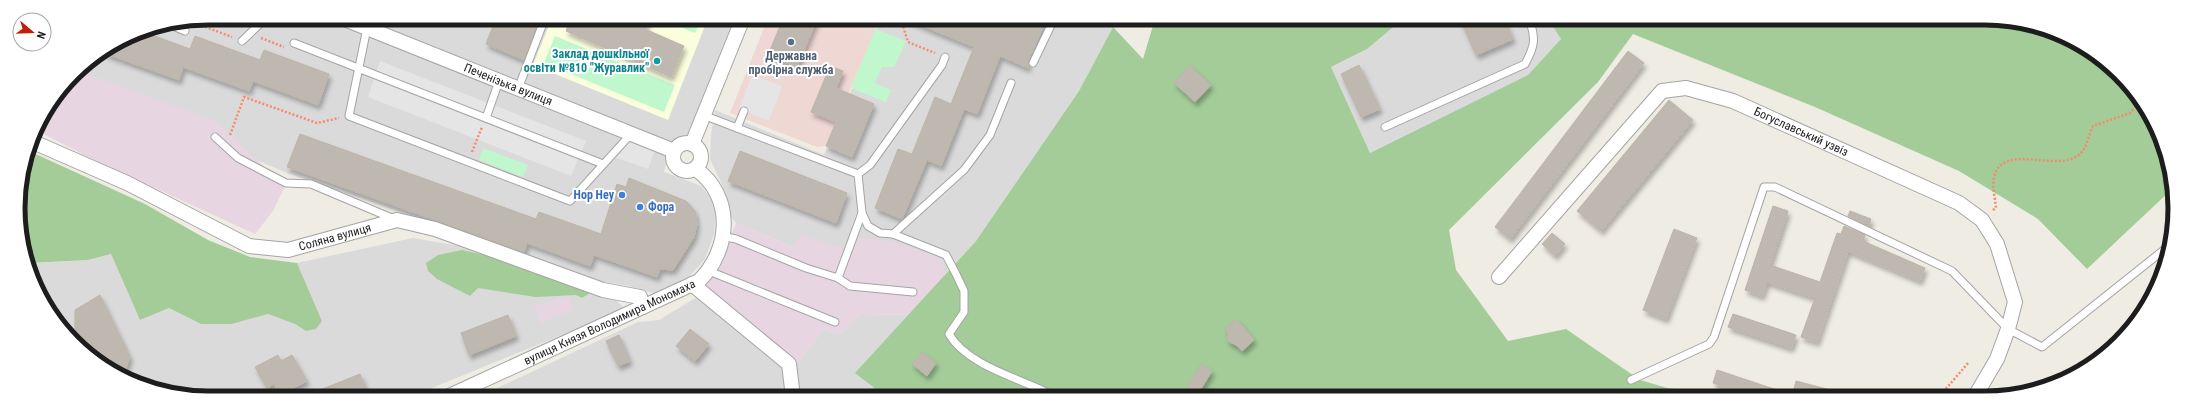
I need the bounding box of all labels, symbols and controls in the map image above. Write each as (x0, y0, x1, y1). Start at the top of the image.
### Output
north arrow (12, 12, 52, 52)
text: N (34, 30, 48, 41)
marker: Державна пробірна служба (786, 37, 796, 47)
place label: Заклад дошкільної освіти №810 "Журавлик" (524, 47, 650, 75)
place label: Державна пробірна служба (749, 49, 834, 77)
marker: Заклад дошкільної освіти №810 "Журавлик" (652, 56, 662, 66)
street label: Печенізька вулиця (462, 61, 554, 109)
street label: Богуславський узвіз (1752, 104, 1851, 159)
place label: Hop Hey (574, 188, 615, 202)
marker: Hop Hey (617, 190, 627, 200)
place label: Фора (648, 200, 675, 214)
marker: Фора (635, 202, 645, 212)
street label: Соляна вулиця (297, 220, 373, 254)
street label: вулиця Князя Володимира Мономаха (522, 277, 698, 368)

